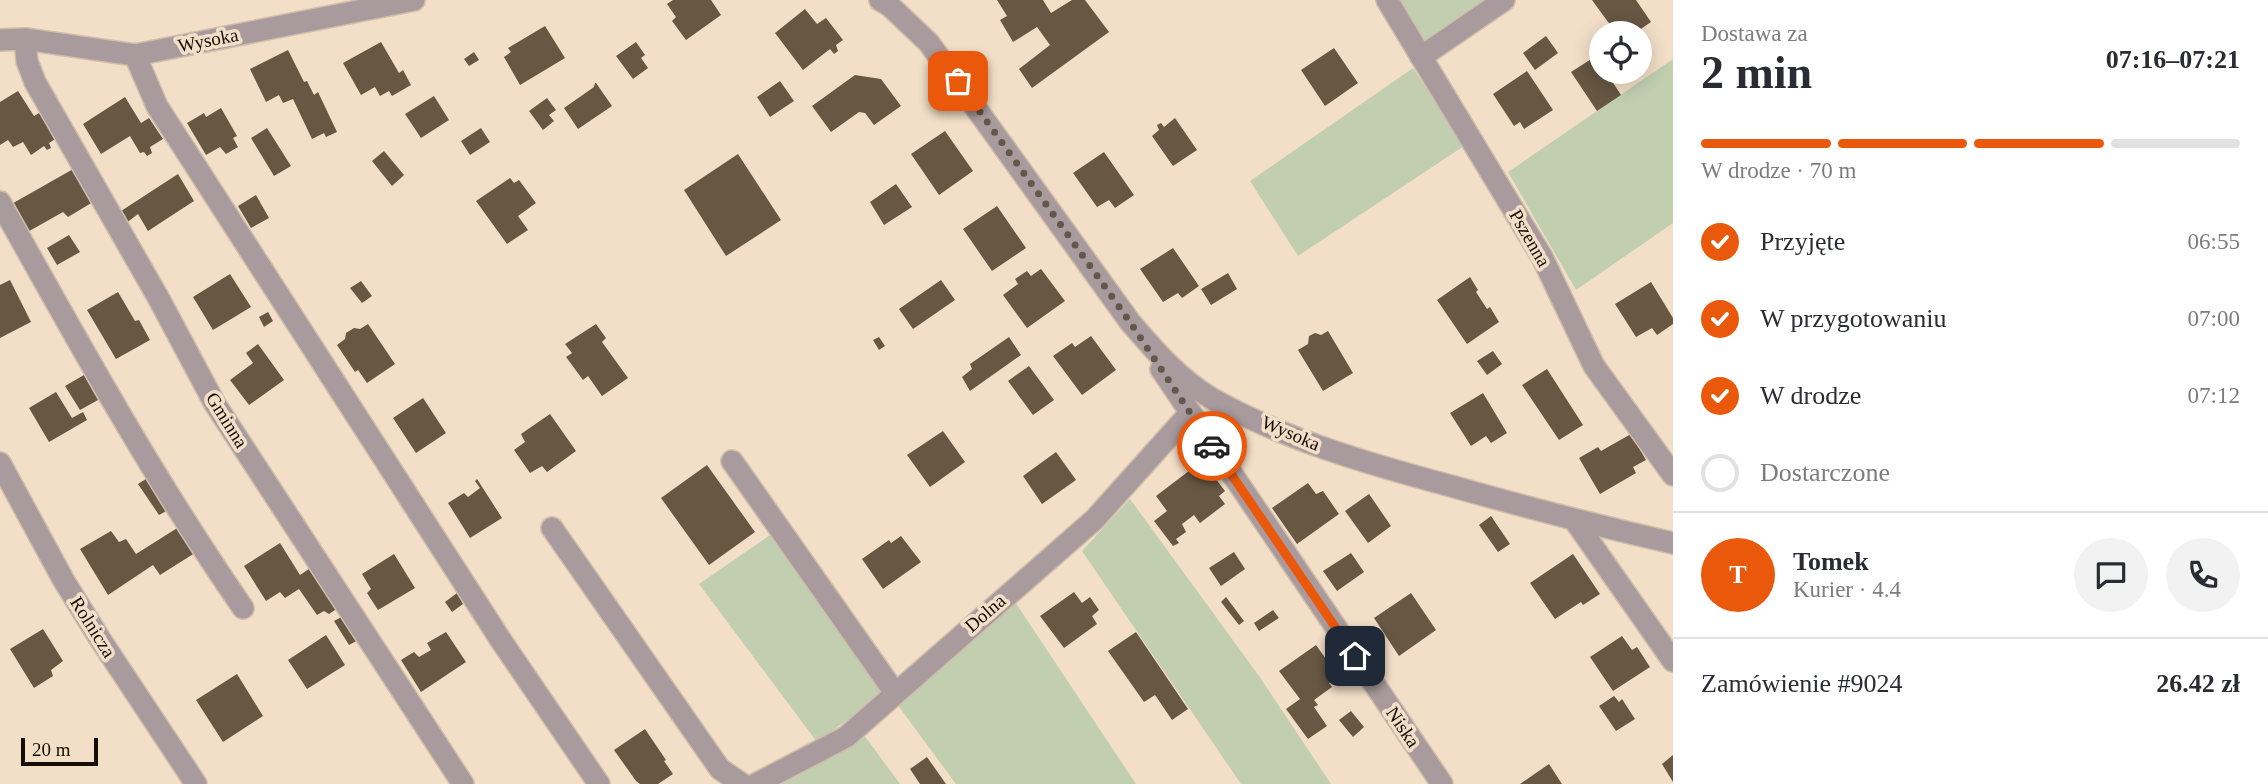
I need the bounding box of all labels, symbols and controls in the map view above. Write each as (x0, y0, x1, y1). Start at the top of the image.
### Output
map controls (1589, 21, 1652, 84)
button: locate (1589, 21, 1652, 84)
text: Dostawa za (1701, 21, 1808, 46)
street label: Wysoka (176, 24, 241, 56)
text: 07:16–07:21 (2106, 45, 2240, 74)
text: 2 min (1701, 47, 1812, 98)
pin (928, 51, 988, 111)
icon: bag (939, 62, 977, 100)
text: W drodze · 70 m (1701, 158, 1856, 183)
street label: Pszenna (1505, 206, 1555, 271)
icon: check (1701, 223, 1739, 261)
text: Przyjęte (1760, 227, 1845, 256)
text: 06:55 (2188, 229, 2240, 254)
icon: check (1701, 300, 1739, 338)
text: W przygotowaniu (1760, 304, 1947, 333)
text: 07:00 (2188, 306, 2240, 331)
icon: check (1701, 377, 1739, 415)
text: W drodze (1760, 381, 1861, 410)
text: 07:12 (2188, 383, 2240, 408)
street label: Gminna (202, 388, 252, 452)
courier (1177, 411, 1247, 481)
street label: Wysoka (1259, 411, 1324, 455)
icon: car (1193, 427, 1231, 465)
text: Dostarczone (1760, 458, 1890, 487)
button: chat (2074, 538, 2148, 612)
button: phone (2166, 538, 2240, 612)
text: Tomek (1793, 547, 1869, 576)
text: T (1729, 560, 1747, 589)
text: Kurier · 4.4 (1793, 577, 1901, 602)
street label: Dolna (961, 589, 1010, 636)
street label: Rolnicza (66, 593, 120, 662)
pin (1325, 626, 1385, 686)
icon: home (1336, 637, 1374, 675)
text: Zamówienie #9024 (1701, 669, 1902, 698)
text: 26.42 zł (2156, 669, 2240, 698)
street label: Niska (1382, 703, 1424, 752)
scale bar (21, 735, 98, 767)
text: 20 m (32, 739, 71, 760)

